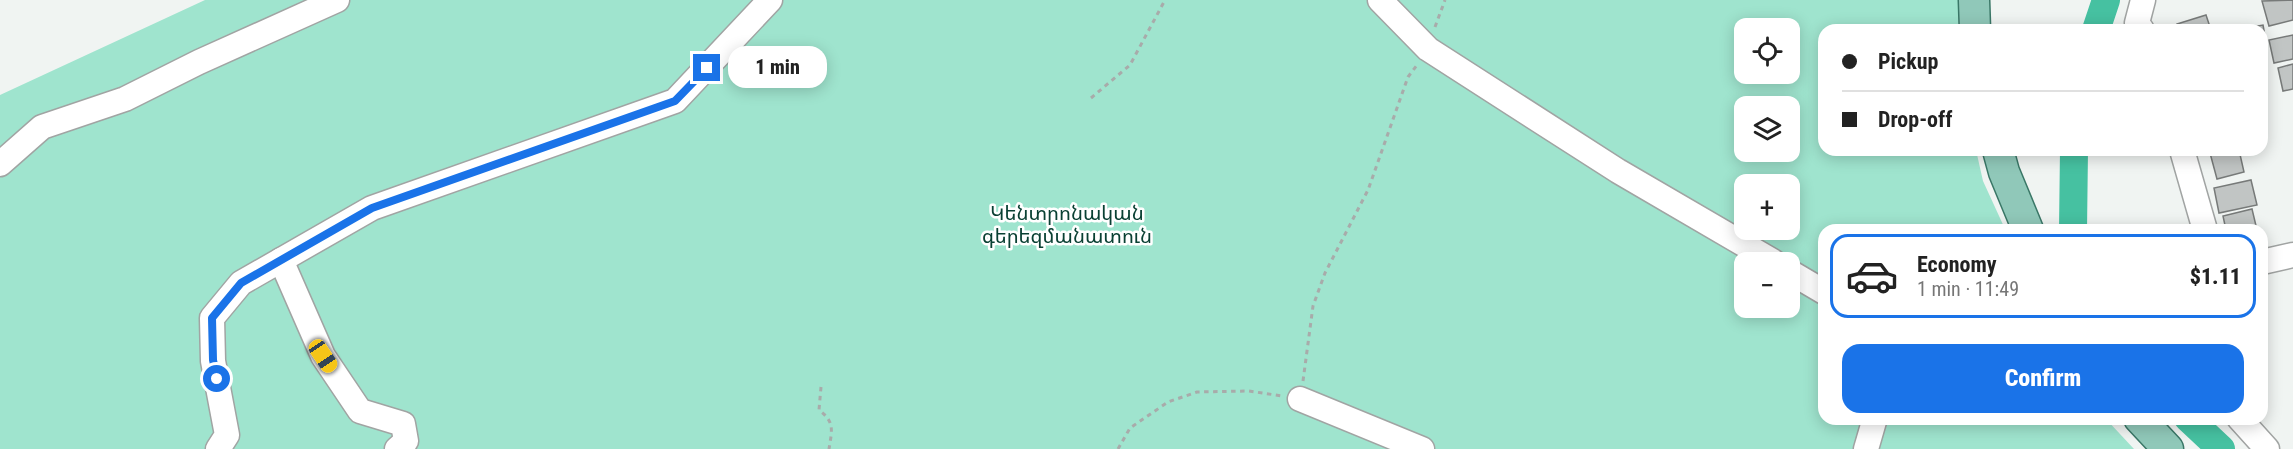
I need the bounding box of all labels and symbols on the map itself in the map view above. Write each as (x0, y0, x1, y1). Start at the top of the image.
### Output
callout: 1 min (728, 47, 827, 89)
route end (693, 54, 720, 81)
park label: Կենտրոնական գերեզմանատուն (982, 201, 1152, 248)
car (305, 336, 341, 376)
route start (203, 365, 230, 392)

